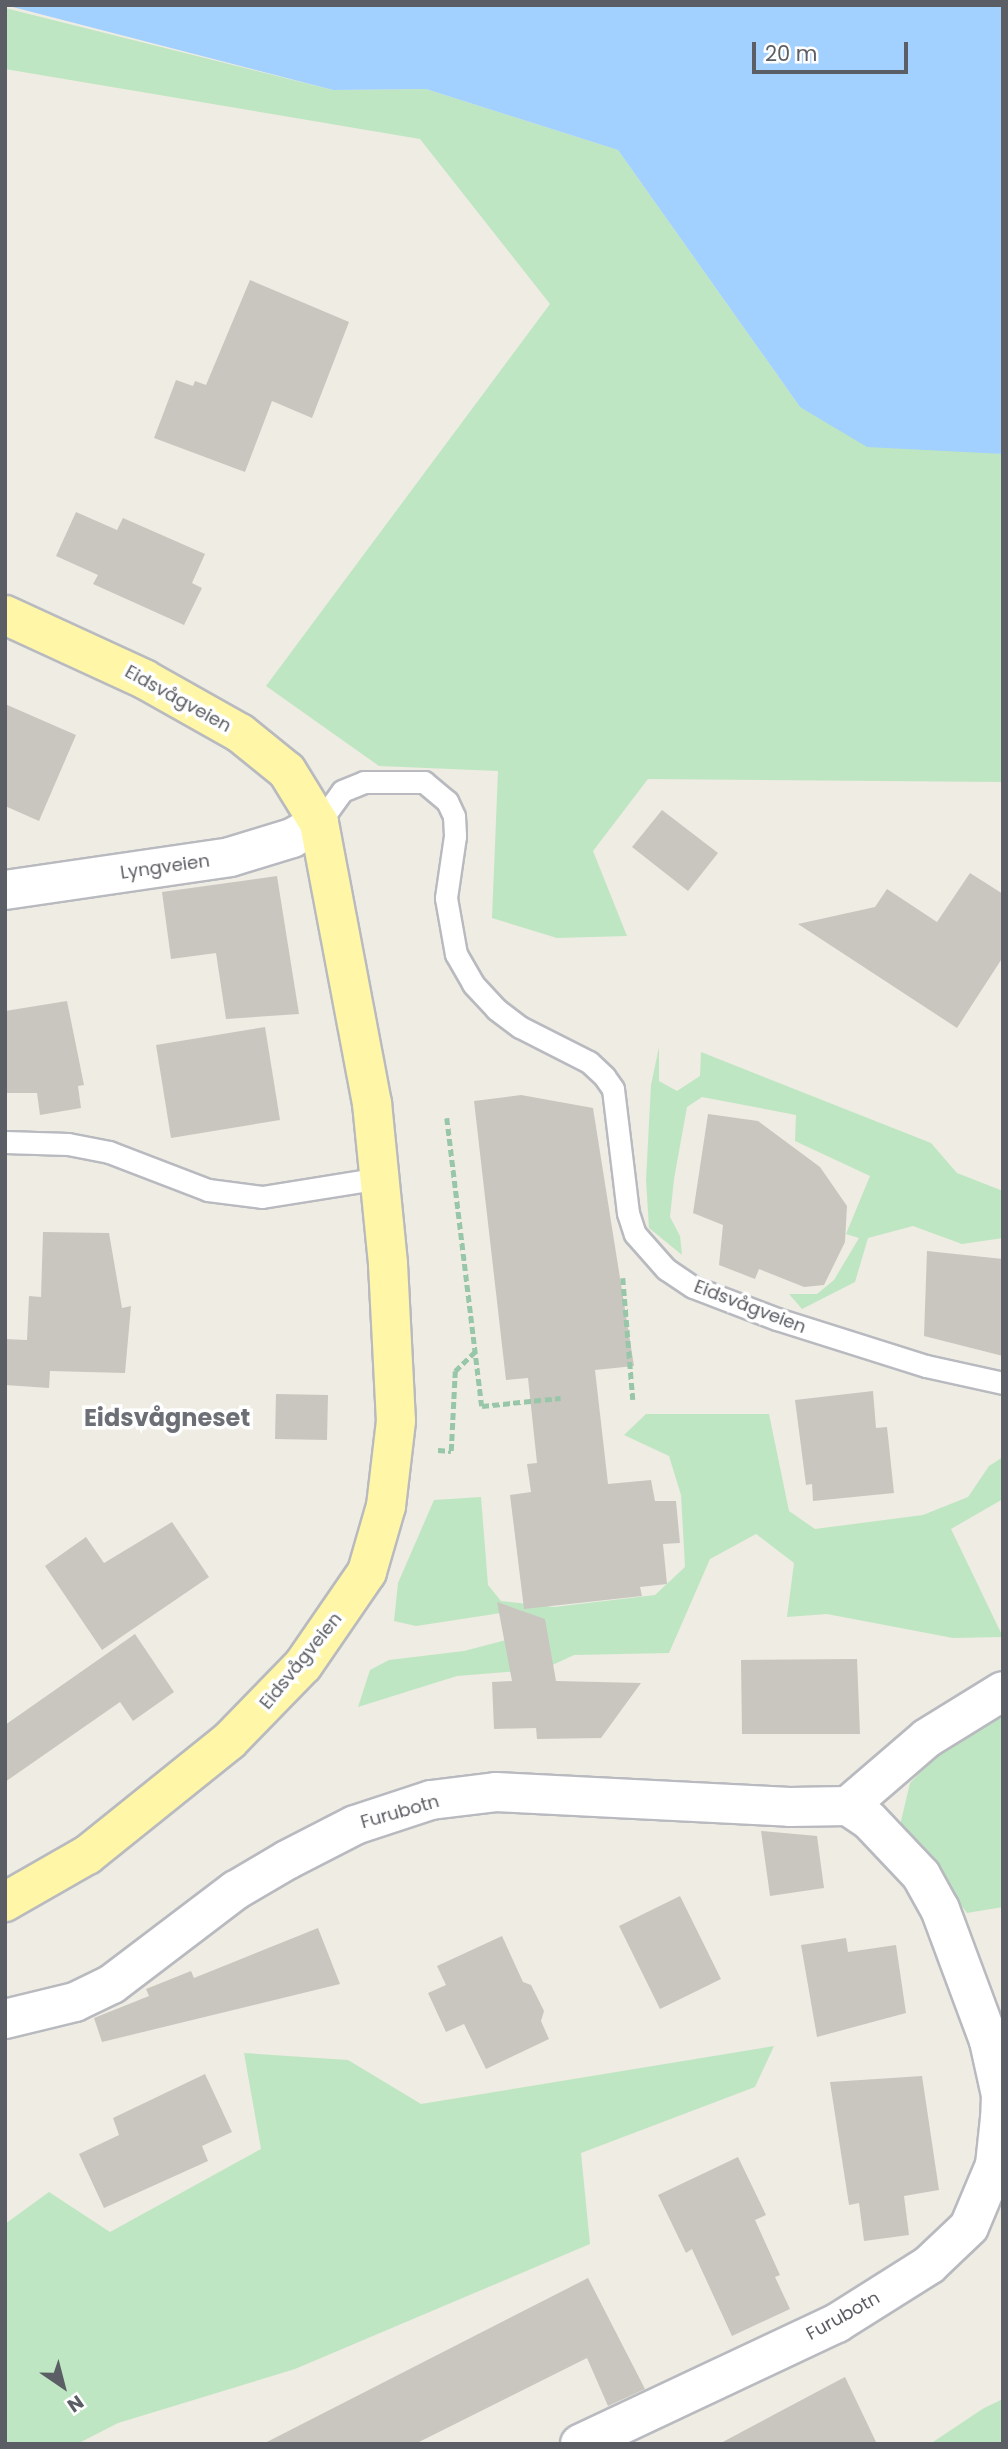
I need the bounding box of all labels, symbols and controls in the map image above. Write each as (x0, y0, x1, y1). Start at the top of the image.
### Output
scale bar (756, 28, 912, 72)
text: 20 m (765, 39, 818, 68)
street label: Eidsvågveien (121, 661, 235, 737)
street label: Lyngveien (119, 850, 211, 884)
street label: Eidsvågveien (691, 1276, 809, 1338)
district label: Eidsvågneset (84, 1404, 250, 1432)
street label: Eidsvågveien (255, 1608, 347, 1714)
street label: Furubotn (358, 1791, 442, 1833)
street label: Furubotn (803, 2287, 883, 2345)
north arrow (28, 2351, 98, 2421)
text: N (62, 2388, 89, 2419)

